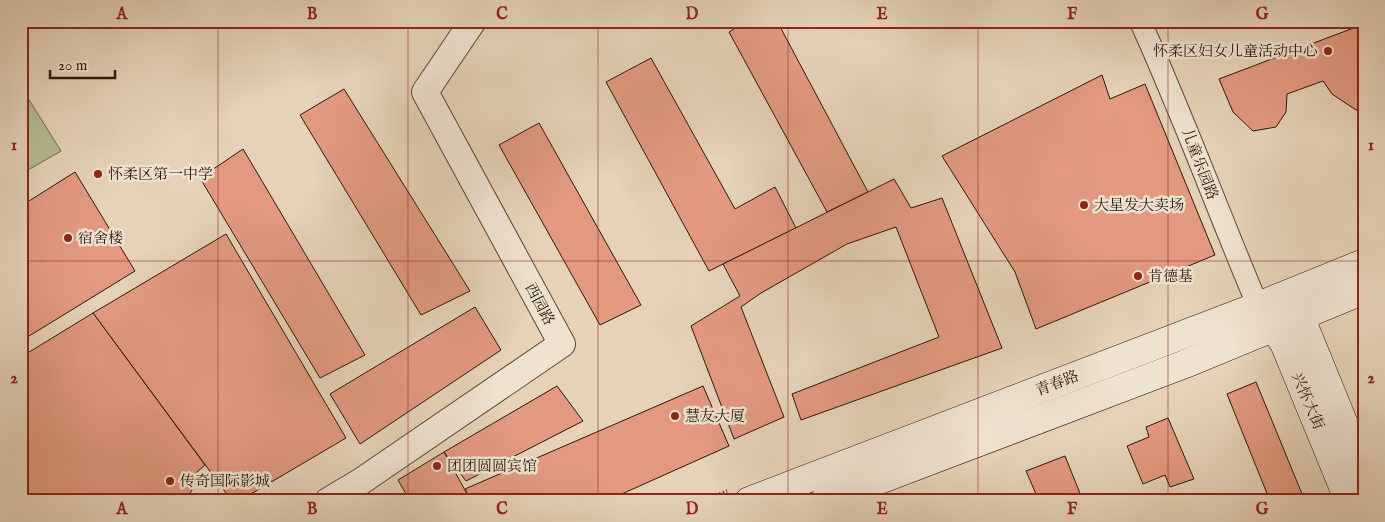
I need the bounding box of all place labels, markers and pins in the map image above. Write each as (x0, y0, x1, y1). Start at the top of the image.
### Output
place label: 怀柔区妇女儿童活动中心 (1153, 42, 1318, 61)
marker: 怀柔区妇女儿童活动中心 (1322, 45, 1334, 57)
place label: 怀柔区第一中学 (108, 165, 213, 184)
marker: 怀柔区第一中学 (92, 168, 104, 180)
place label: 大星发大卖场 (1094, 196, 1184, 215)
marker: 大星发大卖场 (1078, 199, 1090, 211)
place label: 宿舍楼 (78, 229, 123, 248)
marker: 宿舍楼 (62, 232, 74, 244)
place label: 肯德基 (1148, 267, 1193, 286)
marker: 肯德基 (1132, 270, 1144, 282)
place label: 慧友大厦 (685, 407, 745, 426)
marker: 慧友大厦 (669, 410, 681, 422)
place label: 团团圆圆宾馆 (447, 457, 537, 476)
marker: 团团圆圆宾馆 (431, 460, 443, 472)
place label: 传奇国际影城 (180, 472, 270, 491)
marker: 传奇国际影城 (164, 475, 176, 487)

